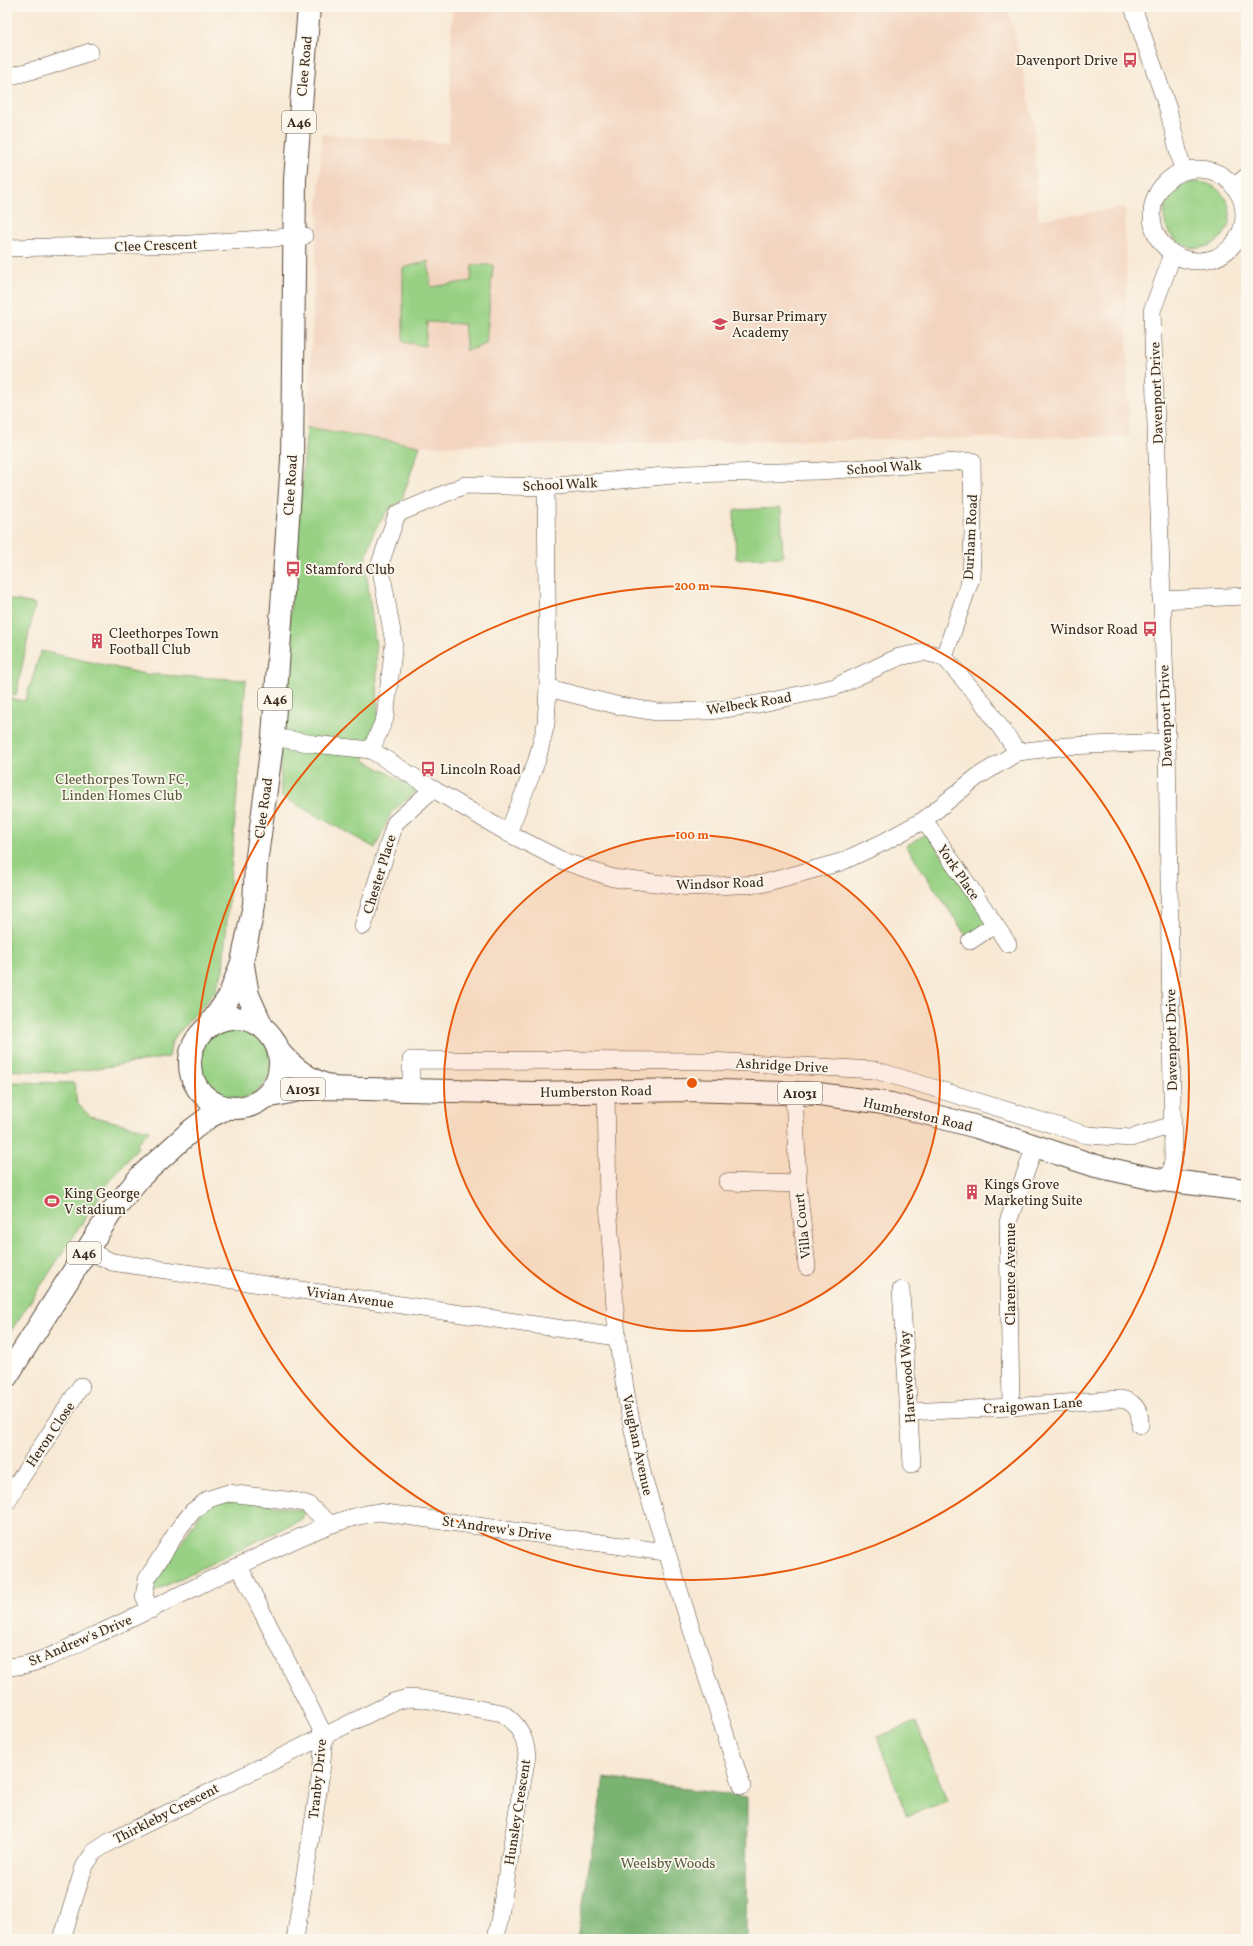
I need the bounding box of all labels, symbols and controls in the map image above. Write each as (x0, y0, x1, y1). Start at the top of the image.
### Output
street label: Clee Road (293, 35, 318, 97)
bus stop icon: Davenport Drive (1121, 51, 1139, 69)
place label: Davenport Drive (1016, 52, 1118, 71)
road number: A46 (282, 111, 316, 133)
street label: Clee Crescent (114, 236, 198, 257)
place label: Bursar Primary Academy (732, 308, 828, 343)
school or university icon: Bursar Primary Academy (711, 315, 729, 333)
street label: Davenport Drive (1146, 341, 1169, 444)
street label: Clee Road (280, 454, 303, 516)
street label: School Walk (846, 456, 923, 481)
street label: School Walk (522, 474, 598, 497)
street label: Durham Road (960, 493, 983, 581)
bus stop icon: Stamford Club (284, 560, 302, 578)
place label: Stamford Club (305, 561, 395, 580)
text: 200 m (674, 579, 710, 595)
bus stop icon: Windsor Road (1141, 620, 1159, 638)
place label: Windsor Road (1050, 621, 1138, 640)
place label: Cleethorpes Town Football Club (109, 625, 219, 660)
building icon: Cleethorpes Town Football Club (88, 632, 106, 650)
street label: Davenport Drive (1155, 664, 1178, 767)
road number: A46 (258, 688, 292, 710)
street label: Welbeck Road (705, 688, 793, 721)
bus stop icon: Lincoln Road (419, 760, 437, 778)
place label: Lincoln Road (440, 761, 521, 780)
park label: Cleethorpes Town FC, Linden Homes Club (55, 771, 189, 806)
street label: Clee Road (251, 777, 278, 840)
text: 100 m (675, 828, 709, 844)
street label: Chester Place (359, 832, 402, 917)
street label: York Place (932, 841, 984, 905)
street label: Windsor Road (676, 873, 764, 896)
street label: Davenport Drive (1162, 988, 1183, 1091)
street label: Ashridge Drive (735, 1055, 829, 1078)
centre of rings (685, 1076, 699, 1090)
road number: A1031 (281, 1078, 325, 1100)
street label: Humberston Road (540, 1082, 652, 1103)
road number: A1031 (778, 1082, 822, 1104)
street label: Humberston Road (861, 1094, 974, 1137)
place label: Kings Grove Marketing Suite (984, 1176, 1083, 1211)
building icon: Kings Grove Marketing Suite (963, 1183, 981, 1201)
place label: King George V stadium (64, 1185, 140, 1220)
sports icon: King George V stadium (43, 1192, 61, 1210)
street label: Villa Court (791, 1192, 816, 1260)
street label: Clarence Avenue (1002, 1222, 1021, 1325)
road number: A46 (67, 1242, 101, 1264)
street label: Vivian Avenue (305, 1283, 395, 1314)
street label: Harewood Way (896, 1329, 921, 1424)
street label: Vaughan Avenue (617, 1393, 657, 1498)
street label: Craigowan Lane (983, 1394, 1084, 1419)
street label: Heron Close (22, 1398, 80, 1471)
street label: St Andrew's Drive (441, 1512, 553, 1547)
street label: St Andrew's Drive (26, 1611, 135, 1672)
street label: Tranby Drive (305, 1738, 332, 1820)
street label: Hunsley Crescent (501, 1758, 536, 1867)
street label: Thirkleby Crescent (111, 1779, 223, 1849)
park label: Weelsby Woods (620, 1855, 716, 1874)

